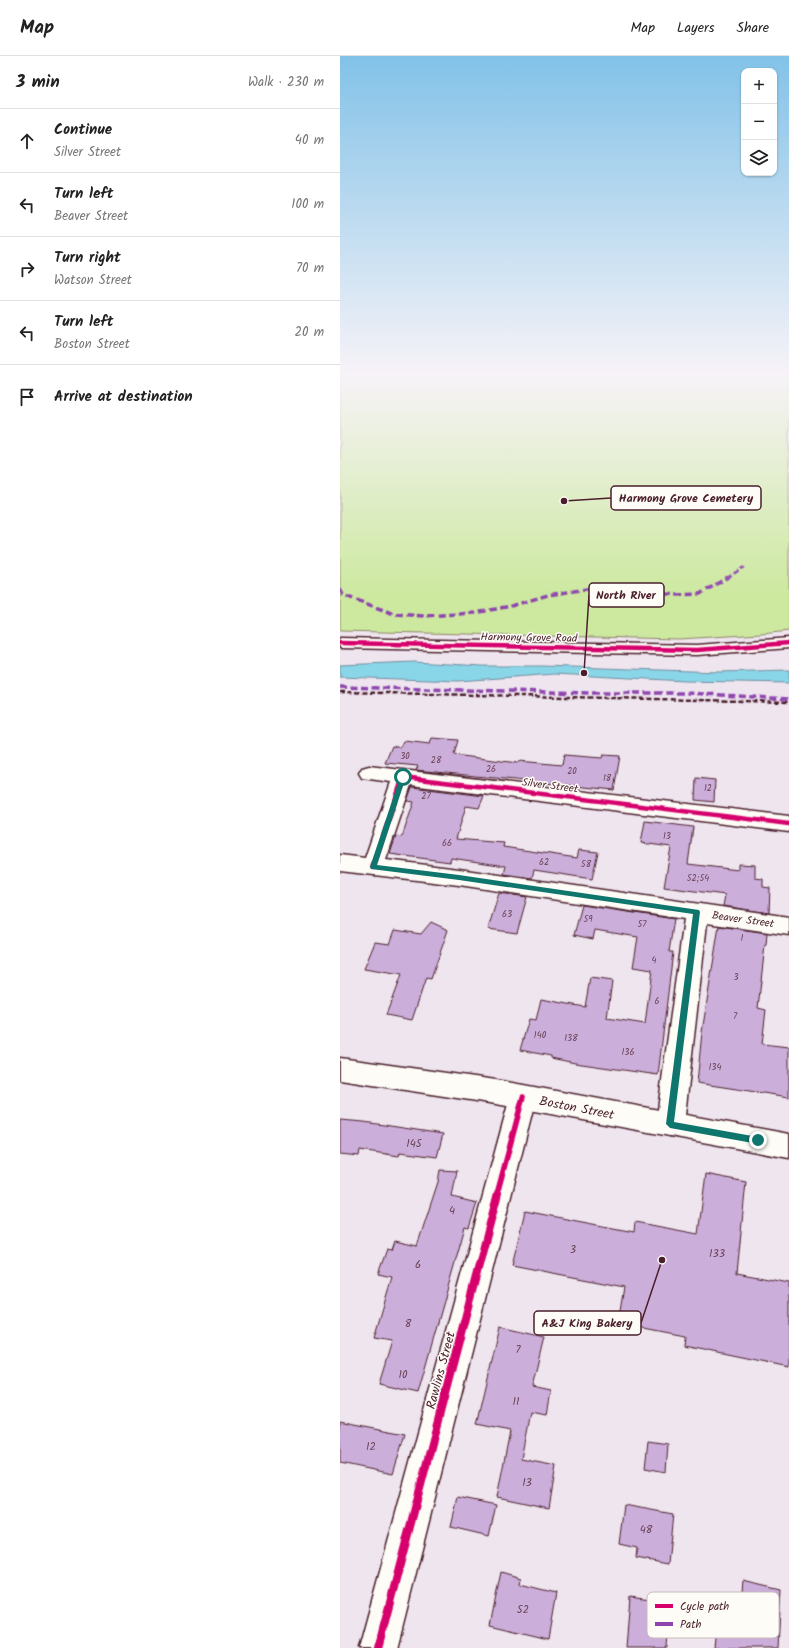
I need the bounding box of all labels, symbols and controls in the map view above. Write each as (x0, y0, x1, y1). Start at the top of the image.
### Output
text: Map (20, 13, 54, 43)
text: Map (631, 17, 655, 39)
text: Layers (677, 17, 715, 39)
text: Share (737, 17, 769, 39)
map controls (741, 68, 777, 176)
button: + (741, 68, 777, 104)
text: 3 min (16, 69, 60, 96)
text: Walk · 230 m (248, 72, 324, 93)
button: − (741, 104, 777, 140)
text: Continue (54, 118, 112, 142)
icon: ahead (16, 130, 38, 152)
text: 40 m (295, 130, 324, 151)
button: layers (741, 140, 777, 176)
text: Silver Street (54, 142, 121, 163)
text: Turn left (54, 182, 114, 206)
icon: left (16, 194, 38, 216)
text: 100 m (291, 194, 324, 215)
text: Beaver Street (54, 206, 128, 227)
text: Turn right (54, 246, 121, 270)
icon: right (16, 258, 38, 280)
text: 70 m (296, 258, 324, 279)
text: Watson Street (54, 270, 132, 291)
text: Turn left (54, 310, 114, 334)
icon: left (16, 322, 38, 344)
text: 20 m (294, 322, 324, 343)
text: Boston Street (54, 334, 130, 355)
text: Arrive at destination (54, 385, 193, 409)
icon: arrive (16, 386, 38, 408)
callout: Harmony Grove Cemetery (611, 486, 761, 510)
text: Harmony Grove Cemetery (619, 489, 754, 508)
callout: North River (589, 583, 664, 607)
text: North River (596, 586, 657, 605)
street label: Harmony Grove Road (480, 628, 578, 648)
house number: 30 (400, 749, 410, 764)
house number: 28 (431, 753, 442, 768)
house number: 26 (486, 762, 496, 777)
house number: 20 (567, 764, 577, 779)
route start (394, 768, 412, 786)
house number: 18 (603, 771, 612, 786)
street label: Silver Street (521, 774, 580, 798)
house number: 12 (704, 781, 712, 796)
house number: 27 (421, 789, 432, 804)
house number: 13 (663, 829, 671, 844)
house number: 66 (442, 836, 452, 851)
house number: 62 (539, 855, 549, 870)
house number: 58 (581, 857, 592, 872)
house number: 52;54 (687, 871, 709, 886)
house number: 63 (502, 907, 512, 922)
street label: Beaver Street (711, 907, 776, 933)
house number: 59 (583, 912, 593, 927)
house number: 57 (638, 917, 647, 932)
house number: 1 (741, 931, 744, 946)
house number: 4 (652, 953, 657, 968)
house number: 3 (733, 970, 739, 985)
house number: 6 (654, 994, 660, 1009)
house number: 7 (733, 1009, 738, 1024)
house number: 140 (534, 1028, 547, 1043)
house number: 138 (564, 1031, 578, 1046)
house number: 136 (622, 1045, 634, 1060)
house number: 134 (709, 1060, 721, 1075)
street label: Boston Street (538, 1091, 617, 1126)
route end (749, 1131, 767, 1149)
house number: 145 (406, 1135, 423, 1153)
house number: 4 (449, 1202, 455, 1220)
house number: 3 (570, 1241, 576, 1259)
house number: 133 (709, 1245, 725, 1263)
house number: 6 (415, 1256, 421, 1274)
callout: A&J King Bakery (534, 1311, 641, 1335)
text: A&J King Bakery (542, 1314, 633, 1333)
house number: 8 (405, 1315, 412, 1333)
street label: Rawlins Street (421, 1328, 462, 1411)
house number: 7 (515, 1341, 521, 1359)
house number: 10 (399, 1366, 408, 1384)
house number: 11 (513, 1393, 519, 1411)
house number: 12 (366, 1438, 376, 1456)
house number: 13 (522, 1474, 532, 1492)
house number: 48 (640, 1521, 653, 1539)
legend (647, 1592, 779, 1638)
text: Cycle path (680, 1598, 729, 1616)
house number: 52 (517, 1601, 529, 1619)
text: Path (680, 1616, 701, 1634)

